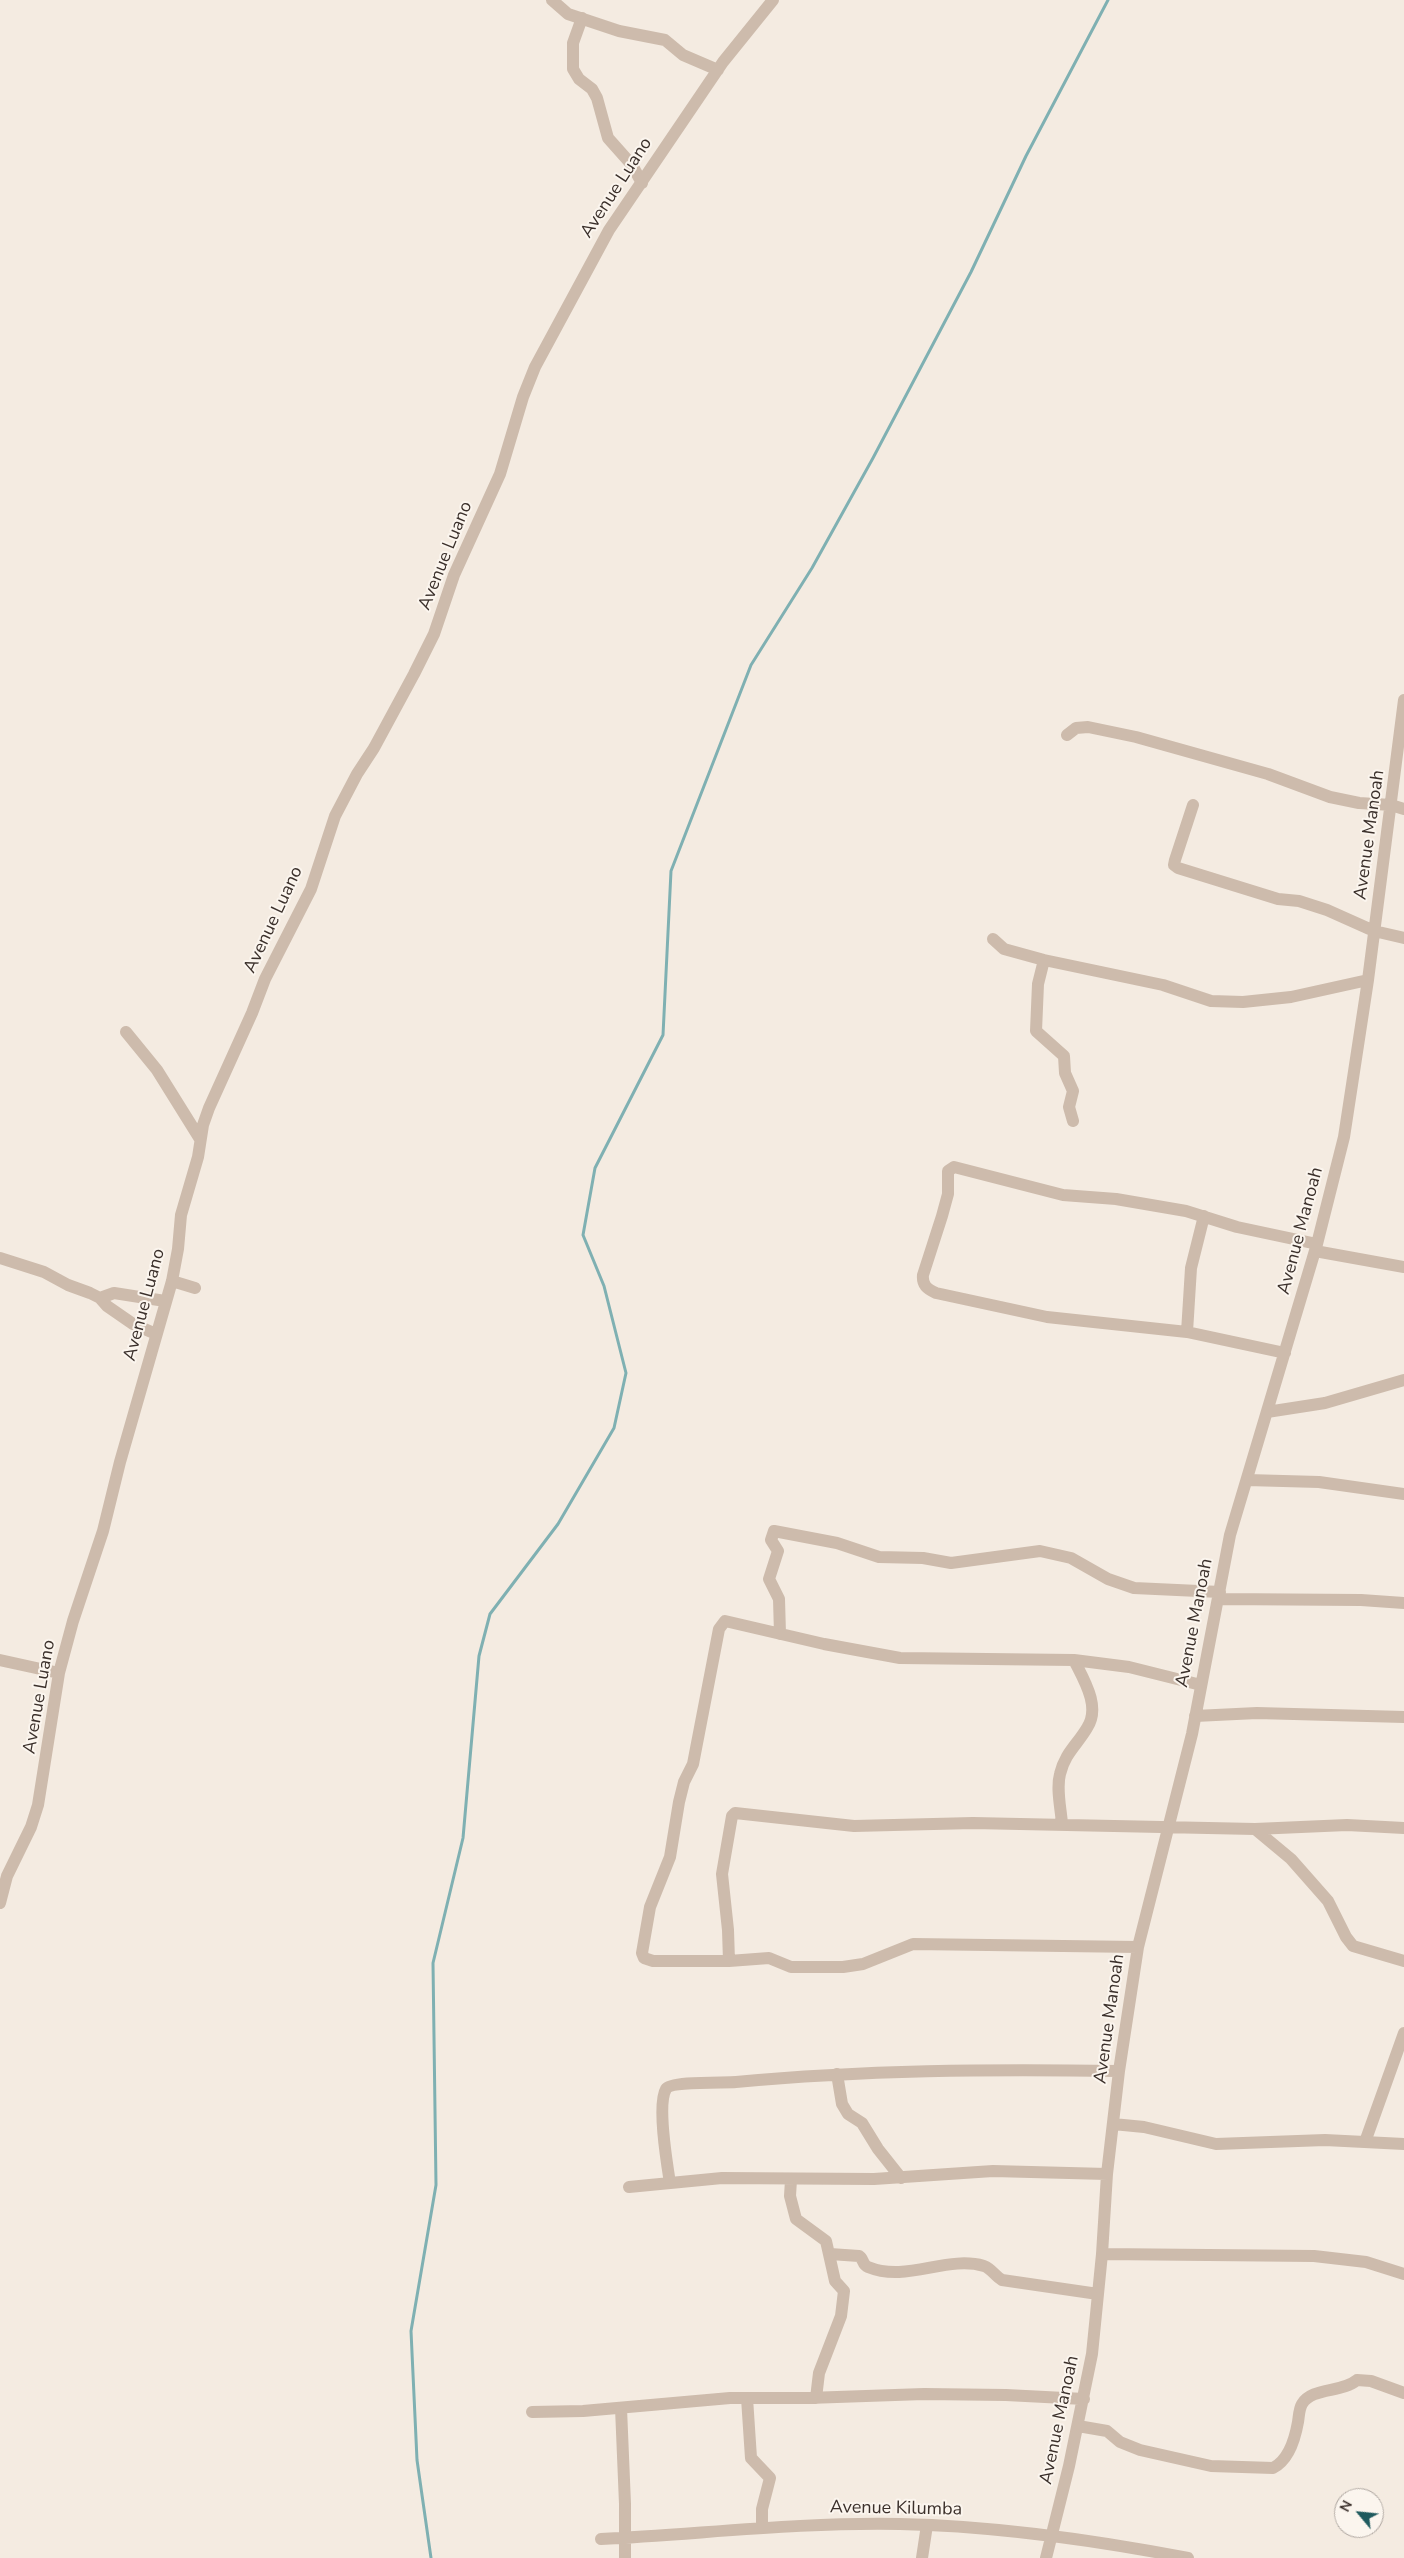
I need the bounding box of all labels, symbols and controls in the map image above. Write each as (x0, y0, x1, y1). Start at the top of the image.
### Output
street label: Avenue Luano (577, 134, 657, 242)
street label: Avenue Luano (414, 498, 478, 614)
street label: Avenue Manoah (1350, 769, 1390, 901)
street label: Avenue Luano (240, 863, 308, 977)
street label: Avenue Manoah (1274, 1165, 1328, 1297)
street label: Avenue Luano (120, 1246, 170, 1364)
street label: Avenue Manoah (1172, 1557, 1218, 1689)
street label: Avenue Luano (19, 1638, 61, 1756)
street label: Avenue Manoah (1090, 1953, 1130, 2085)
street label: Avenue Manoah (1036, 2354, 1084, 2486)
north arrow (1334, 2488, 1384, 2538)
street label: Avenue Kilumba (830, 2497, 962, 2521)
text: N (1335, 2497, 1357, 2515)

